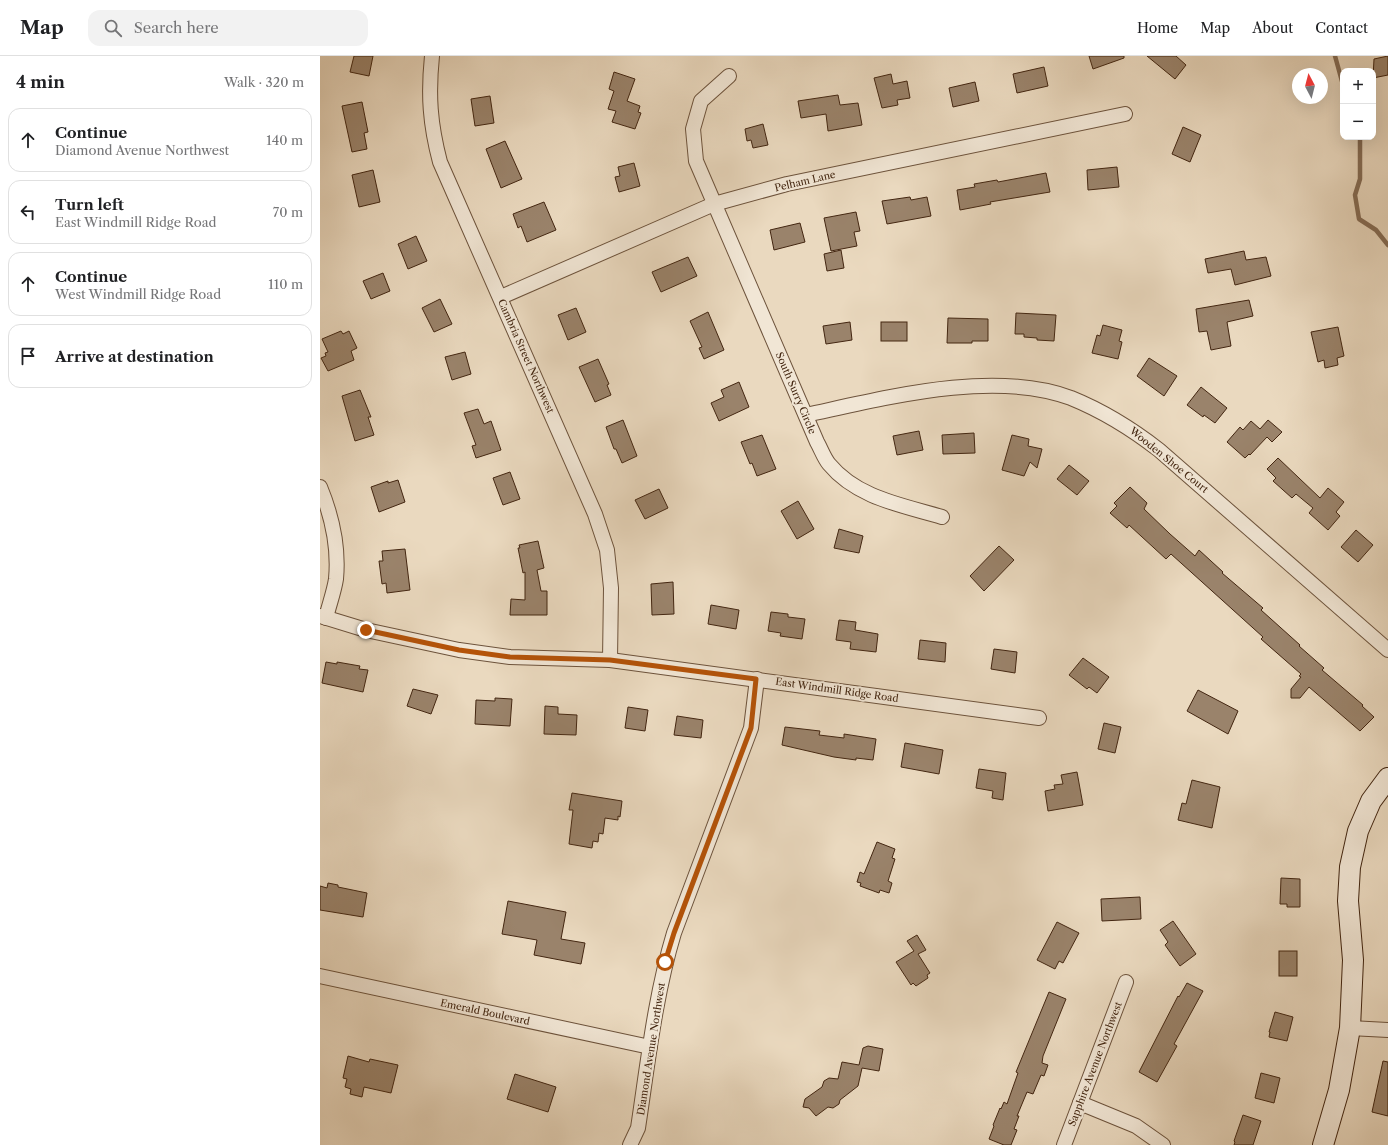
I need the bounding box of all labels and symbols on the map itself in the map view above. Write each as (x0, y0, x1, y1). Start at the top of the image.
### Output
north arrow (1292, 68, 1328, 104)
street label: Pelham Lane (773, 168, 837, 194)
street label: Cambria Street Northwest (495, 297, 557, 416)
street label: South Surry Circle (773, 350, 819, 436)
street label: Wooden Shoe Court (1126, 424, 1211, 496)
route end (357, 621, 375, 639)
street label: East Windmill Ridge Road (775, 675, 899, 705)
route start (656, 953, 674, 971)
street label: Diamond Avenue Northwest (634, 981, 668, 1116)
street label: Emerald Boulevard (439, 996, 531, 1028)
street label: Sapphire Avenue Northwest (1065, 999, 1125, 1128)

